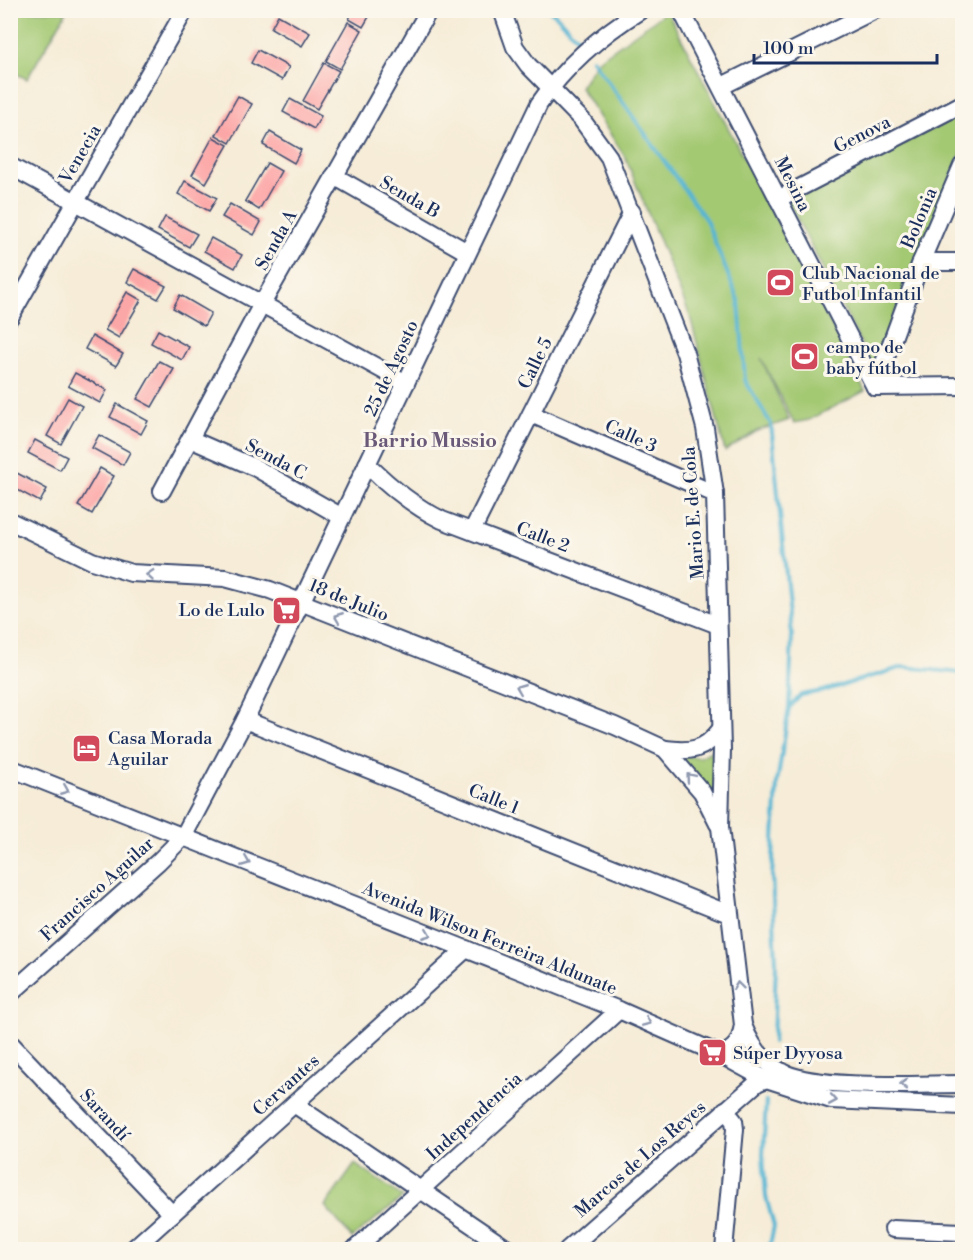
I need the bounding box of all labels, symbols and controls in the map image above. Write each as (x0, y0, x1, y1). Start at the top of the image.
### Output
scale bar (754, 27, 937, 65)
text: 100 m (763, 37, 814, 60)
street label: Genova (830, 110, 895, 159)
street label: Venecia (54, 120, 107, 189)
street label: Mesina (769, 153, 817, 216)
street label: Senda B (375, 171, 444, 224)
street label: Bolonia (896, 183, 943, 253)
street label: Senda A (250, 205, 303, 274)
place label: Club Nacional de Futbol Infantil (802, 262, 939, 306)
sports icon: Club Nacional de Futbol Infantil (765, 267, 797, 299)
street label: 25 de Agosto (359, 316, 424, 420)
street label: Calle 5 (513, 333, 558, 393)
place label: campo de baby fútbol (826, 336, 918, 380)
sports icon: campo de baby fútbol (789, 341, 821, 373)
street label: Calle 3 (601, 415, 661, 458)
district label: Barrio Mussio (363, 429, 497, 454)
street label: Senda C (241, 434, 310, 485)
street label: Mario E. de Cola (677, 445, 710, 580)
street label: Calle 2 (513, 517, 573, 558)
one-way arrow (145, 569, 155, 582)
street label: 18 de Julio (305, 574, 392, 627)
supermarket icon: Lo de Lulo (270, 594, 302, 626)
place label: Lo de Lulo (179, 599, 265, 622)
one-way arrow (334, 612, 345, 624)
one-way arrow (515, 683, 525, 696)
place label: Casa Morada Aguilar (107, 727, 213, 771)
hotel icon: Casa Morada Aguilar (71, 732, 103, 764)
one-way arrow (687, 773, 698, 784)
street label: Calle 1 (465, 779, 523, 820)
one-way arrow (59, 783, 70, 795)
street label: Francisco Aguilar (36, 832, 159, 947)
one-way arrow (240, 855, 251, 867)
street label: Avenida Wilson Ferreira Aldunate (358, 876, 621, 1000)
one-way arrow (422, 926, 432, 939)
one-way arrow (733, 981, 745, 991)
one-way arrow (641, 1015, 652, 1027)
supermarket icon: Súper Dyyosa (696, 1037, 728, 1069)
place label: Súper Dyyosa (733, 1042, 844, 1065)
street label: Cervantes (248, 1049, 325, 1121)
street label: Independencia (422, 1067, 528, 1165)
one-way arrow (900, 1077, 909, 1090)
street label: Sarandí (75, 1084, 135, 1147)
one-way arrow (829, 1093, 838, 1105)
street label: Marcos de Los Reyes (570, 1096, 711, 1223)

